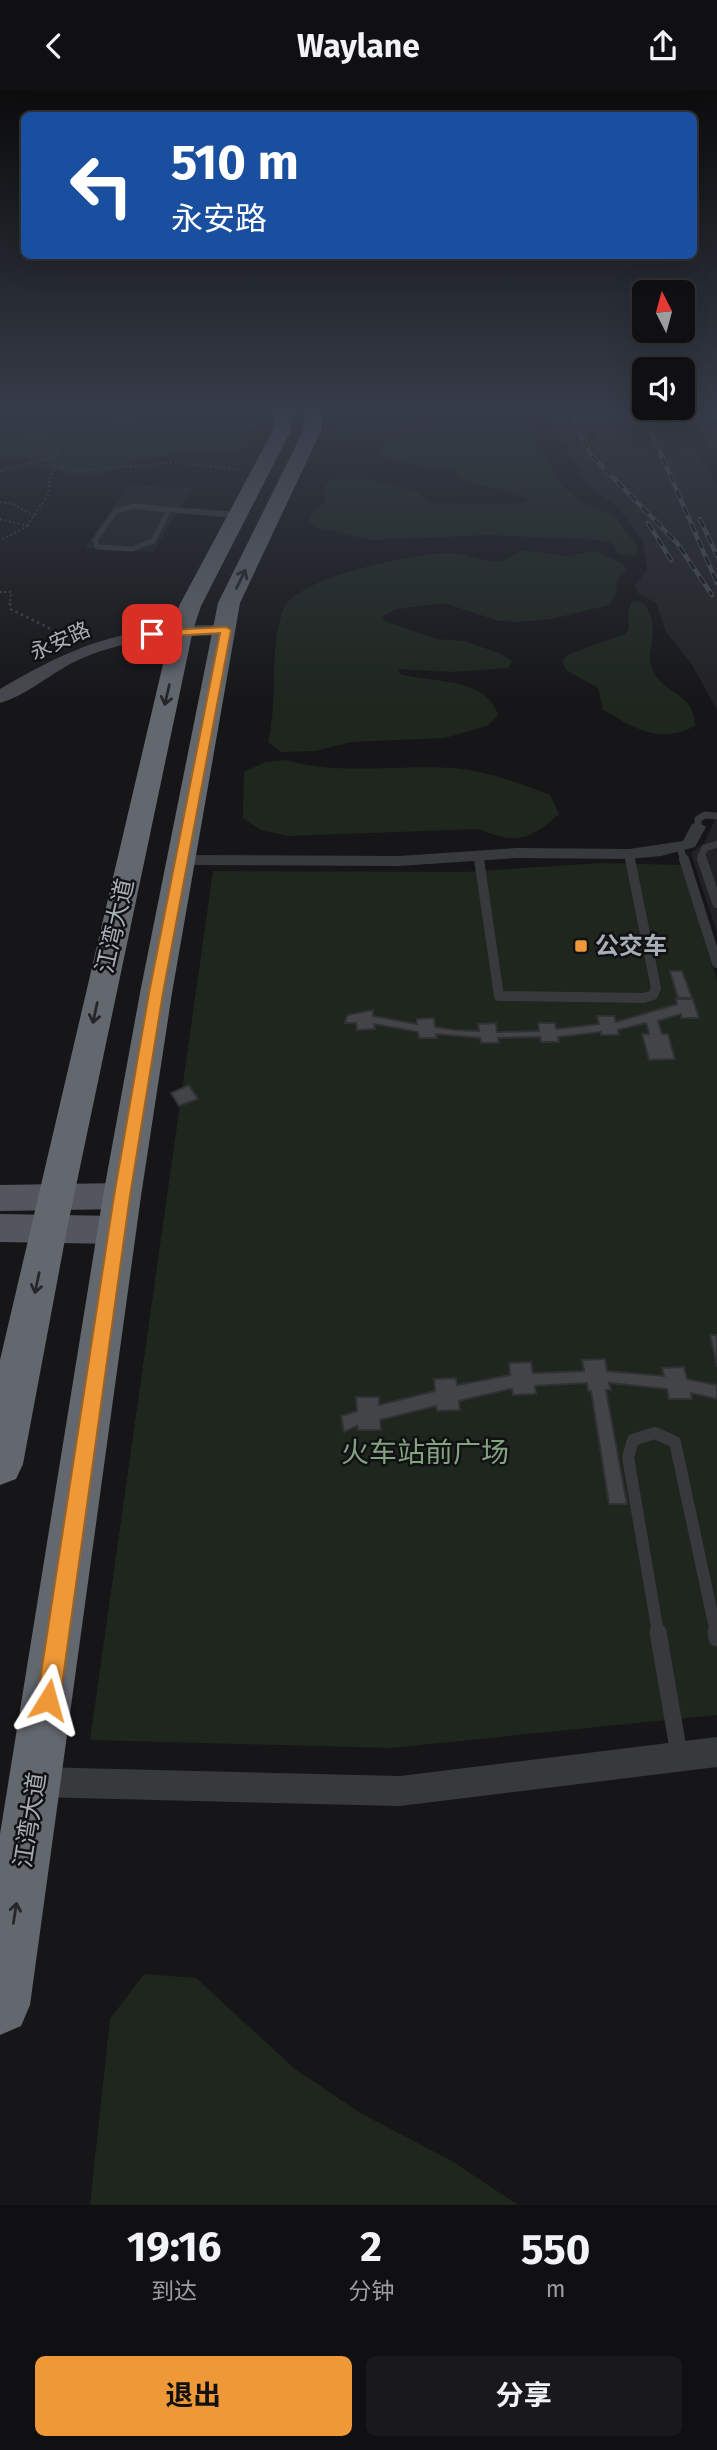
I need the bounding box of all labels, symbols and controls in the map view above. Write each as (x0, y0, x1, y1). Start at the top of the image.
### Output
icon: back (35, 27, 73, 65)
text: Waylane (297, 27, 420, 65)
icon: share (644, 27, 682, 65)
text: 510 m (171, 133, 299, 192)
icon: left (56, 140, 147, 231)
text: 永安路 (171, 200, 267, 238)
north arrow (632, 280, 695, 343)
map controls (632, 280, 695, 420)
button: sound (632, 357, 695, 420)
one-way arrow (234, 569, 248, 590)
pin (122, 604, 182, 664)
icon: arrive (133, 615, 171, 653)
street label: 永安路 (26, 616, 94, 666)
one-way arrow (160, 684, 173, 706)
street label: 江湾大道 (91, 876, 139, 976)
place label: 公交车 (595, 932, 667, 960)
marker: 公交车 (573, 938, 589, 954)
one-way arrow (88, 1001, 102, 1024)
one-way arrow (30, 1271, 44, 1294)
park label: 火车站前广场 (341, 1436, 509, 1469)
position arrow (11, 1663, 85, 1737)
street label: 江湾大道 (9, 1770, 51, 1870)
one-way arrow (9, 1902, 22, 1925)
text: 19:16 (127, 2222, 222, 2272)
text: 2 (360, 2222, 382, 2272)
text: 550 (521, 2225, 590, 2275)
text: m (546, 2275, 565, 2303)
text: 到达 (151, 2277, 197, 2305)
text: 分钟 (348, 2277, 394, 2305)
button: 退出 (35, 2356, 352, 2436)
button: 分享 (366, 2356, 682, 2436)

